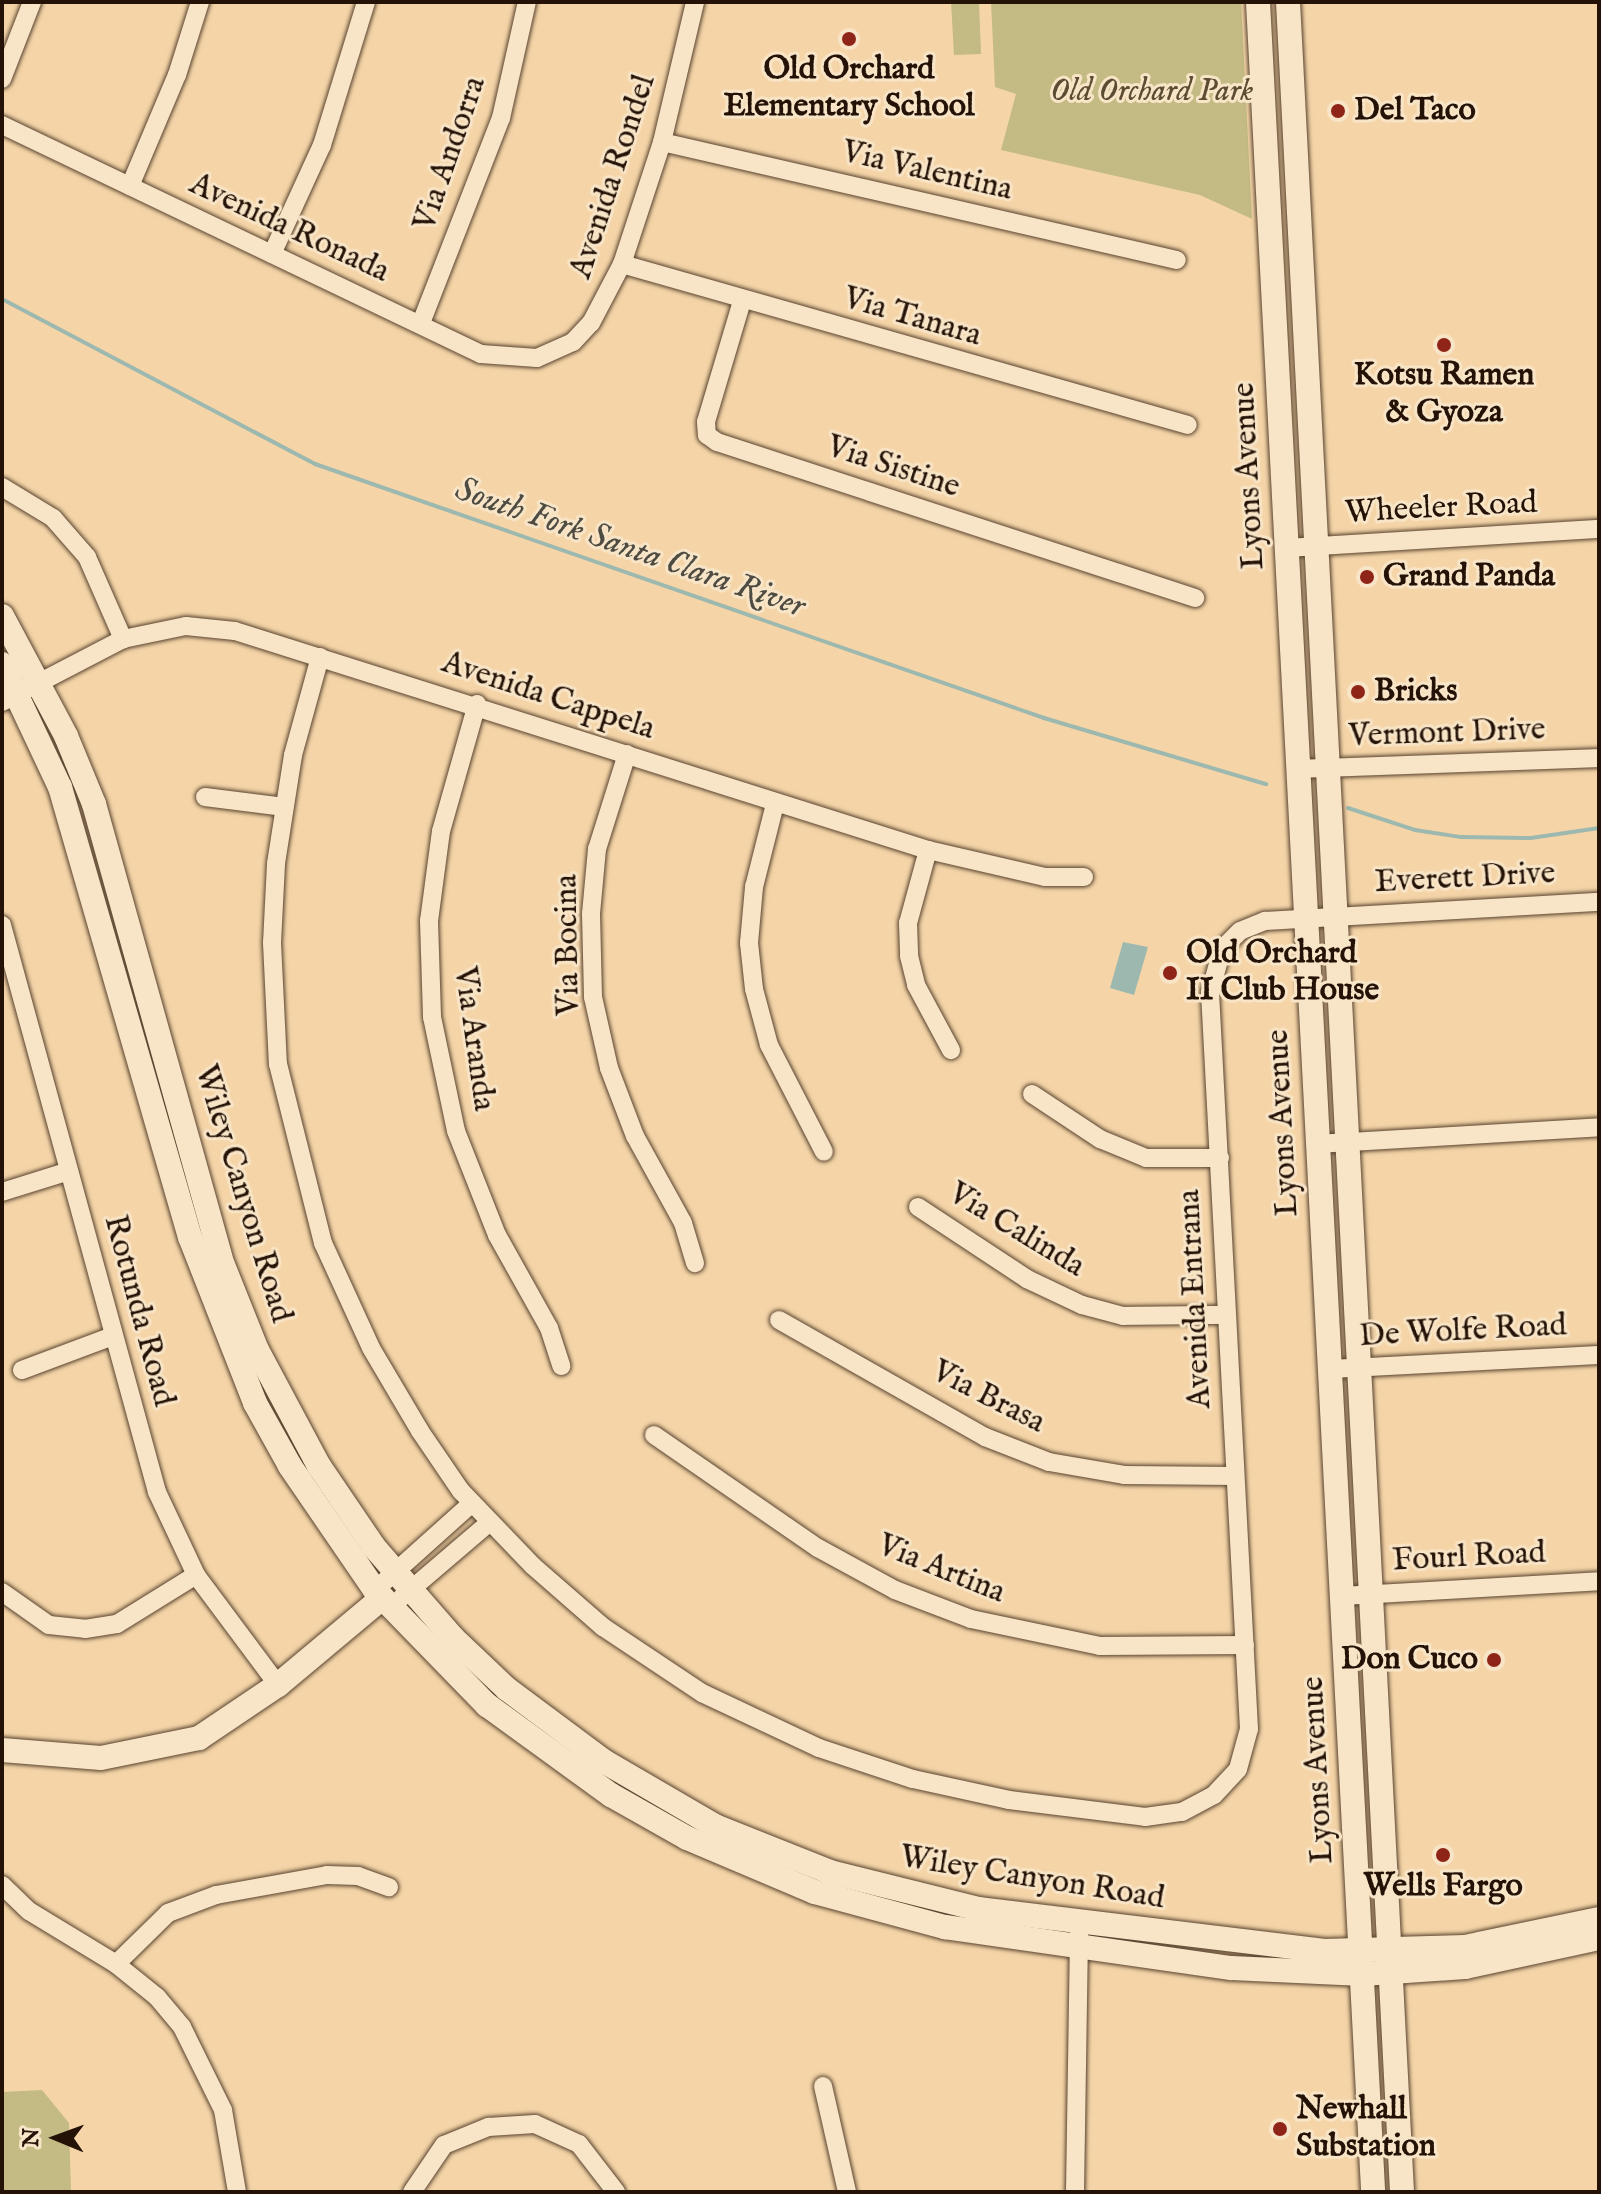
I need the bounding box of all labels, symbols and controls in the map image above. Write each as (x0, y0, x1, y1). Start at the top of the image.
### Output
marker: Old Orchard Elementary School (840, 30, 858, 48)
place label: Old Orchard Elementary School (723, 52, 975, 127)
street label: Avenida Rondel (563, 70, 665, 284)
street label: Via Andorra (407, 72, 495, 236)
park label: Old Orchard Park (1051, 73, 1253, 111)
place label: Del Taco (1354, 92, 1476, 130)
marker: Del Taco (1329, 102, 1347, 120)
street label: Via Valentina (838, 134, 1016, 210)
street label: Avenida Ronada (183, 166, 395, 292)
street label: Via Tanara (839, 280, 985, 356)
marker: Kotsu Ramen & Gyoza (1435, 336, 1453, 354)
place label: Kotsu Ramen & Gyoza (1354, 358, 1534, 433)
street label: Lyons Avenue (1226, 381, 1274, 571)
street label: Via Sistine (822, 428, 964, 508)
water label: South Fork Santa Clara River (450, 469, 810, 627)
street label: Wheeler Road (1344, 485, 1538, 533)
place label: Grand Panda (1383, 558, 1555, 596)
marker: Grand Panda (1358, 568, 1376, 586)
street label: Avenida Cappela (437, 644, 659, 750)
place label: Bricks (1374, 673, 1457, 711)
marker: Bricks (1349, 683, 1367, 701)
street label: Vermont Drive (1348, 711, 1546, 757)
street label: Everett Drive (1374, 855, 1556, 903)
street label: Via Bocina (549, 874, 589, 1016)
place label: Old Orchard II Club House (1186, 936, 1379, 1011)
street label: Via Aranda (444, 964, 502, 1114)
marker: Old Orchard II Club House (1161, 964, 1179, 982)
street label: Lyons Avenue (1260, 1028, 1308, 1218)
street label: Wiley Canyon Road (185, 1061, 299, 1327)
street label: Via Calinda (941, 1175, 1091, 1287)
street label: Avenida Entrana (1171, 1188, 1221, 1410)
street label: Rotunda Road (94, 1211, 182, 1411)
street label: De Wolfe Road (1358, 1307, 1568, 1357)
street label: Via Brasa (925, 1353, 1051, 1443)
street label: Via Artina (872, 1527, 1010, 1613)
street label: Fourl Road (1391, 1535, 1547, 1581)
place label: Don Cuco (1341, 1641, 1478, 1679)
marker: Don Cuco (1485, 1651, 1503, 1669)
street label: Lyons Avenue (1295, 1675, 1343, 1865)
street label: Wiley Canyon Road (897, 1839, 1167, 1919)
marker: Wells Fargo (1434, 1846, 1452, 1864)
place label: Wells Fargo (1363, 1868, 1523, 1906)
place label: Newhall Substation (1296, 2092, 1436, 2167)
north arrow (16, 2098, 96, 2178)
marker: Newhall Substation (1271, 2120, 1289, 2138)
text: N (18, 2128, 46, 2147)

